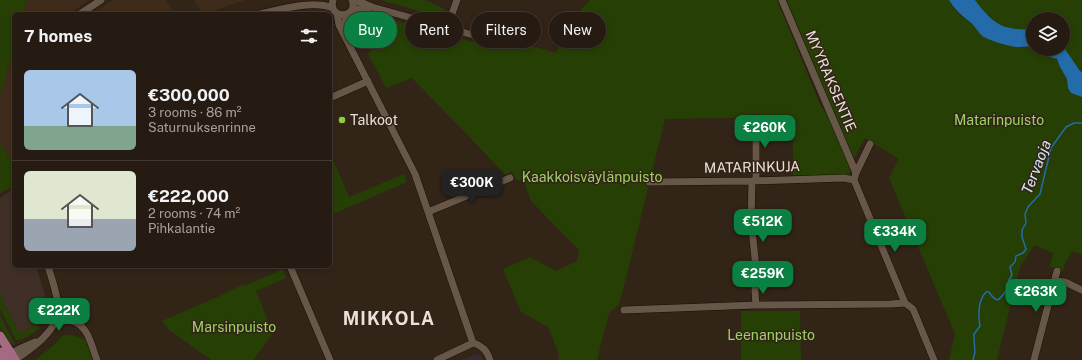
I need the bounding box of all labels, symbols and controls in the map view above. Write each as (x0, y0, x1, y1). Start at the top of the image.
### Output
chip: Buy (344, 12, 397, 48)
chip: Rent (405, 12, 463, 48)
chip: Filters (471, 12, 541, 48)
chip: New (549, 12, 606, 48)
map controls (1026, 12, 1070, 56)
button: layers (1026, 12, 1070, 56)
icon: filters (298, 25, 320, 47)
text: 7 homes (24, 26, 92, 46)
street label: MYYRAKSENTIE (802, 28, 860, 134)
text: €300,000 (148, 85, 230, 105)
icon: home (56, 86, 104, 134)
text: 3 rooms · 86 m² (148, 105, 242, 120)
place label: Talkoot (350, 112, 398, 128)
park label: Matarinpuisto (954, 112, 1044, 128)
marker: Talkoot (337, 115, 347, 125)
pin: €260K (737, 115, 793, 149)
text: Saturnuksenrinne (148, 120, 256, 135)
text: €260K (744, 120, 786, 135)
water label: Tervaoja (1018, 138, 1054, 196)
street label: MATARINKUJA (704, 158, 800, 176)
park label: Kaakkoisväylänpuisto (522, 169, 662, 185)
pin: €300K (444, 170, 500, 204)
text: €300K (450, 175, 494, 190)
text: €222,000 (148, 186, 229, 206)
icon: home (56, 187, 104, 235)
text: 2 rooms · 74 m² (148, 206, 240, 221)
pin: €512K (735, 209, 791, 243)
text: €512K (743, 214, 783, 229)
pin: €334K (867, 219, 923, 253)
text: Pihkalantie (148, 221, 215, 236)
text: €334K (873, 224, 917, 239)
pin: €259K (735, 261, 791, 295)
text: €259K (741, 266, 785, 281)
pin: €263K (1008, 279, 1064, 313)
text: €263K (1014, 284, 1058, 299)
pin: €222K (31, 298, 87, 332)
text: €222K (38, 303, 80, 318)
district label: MIKKOLA (343, 308, 435, 329)
park label: Marsinpuisto (192, 319, 276, 335)
park label: Leenanpuisto (727, 327, 815, 343)

